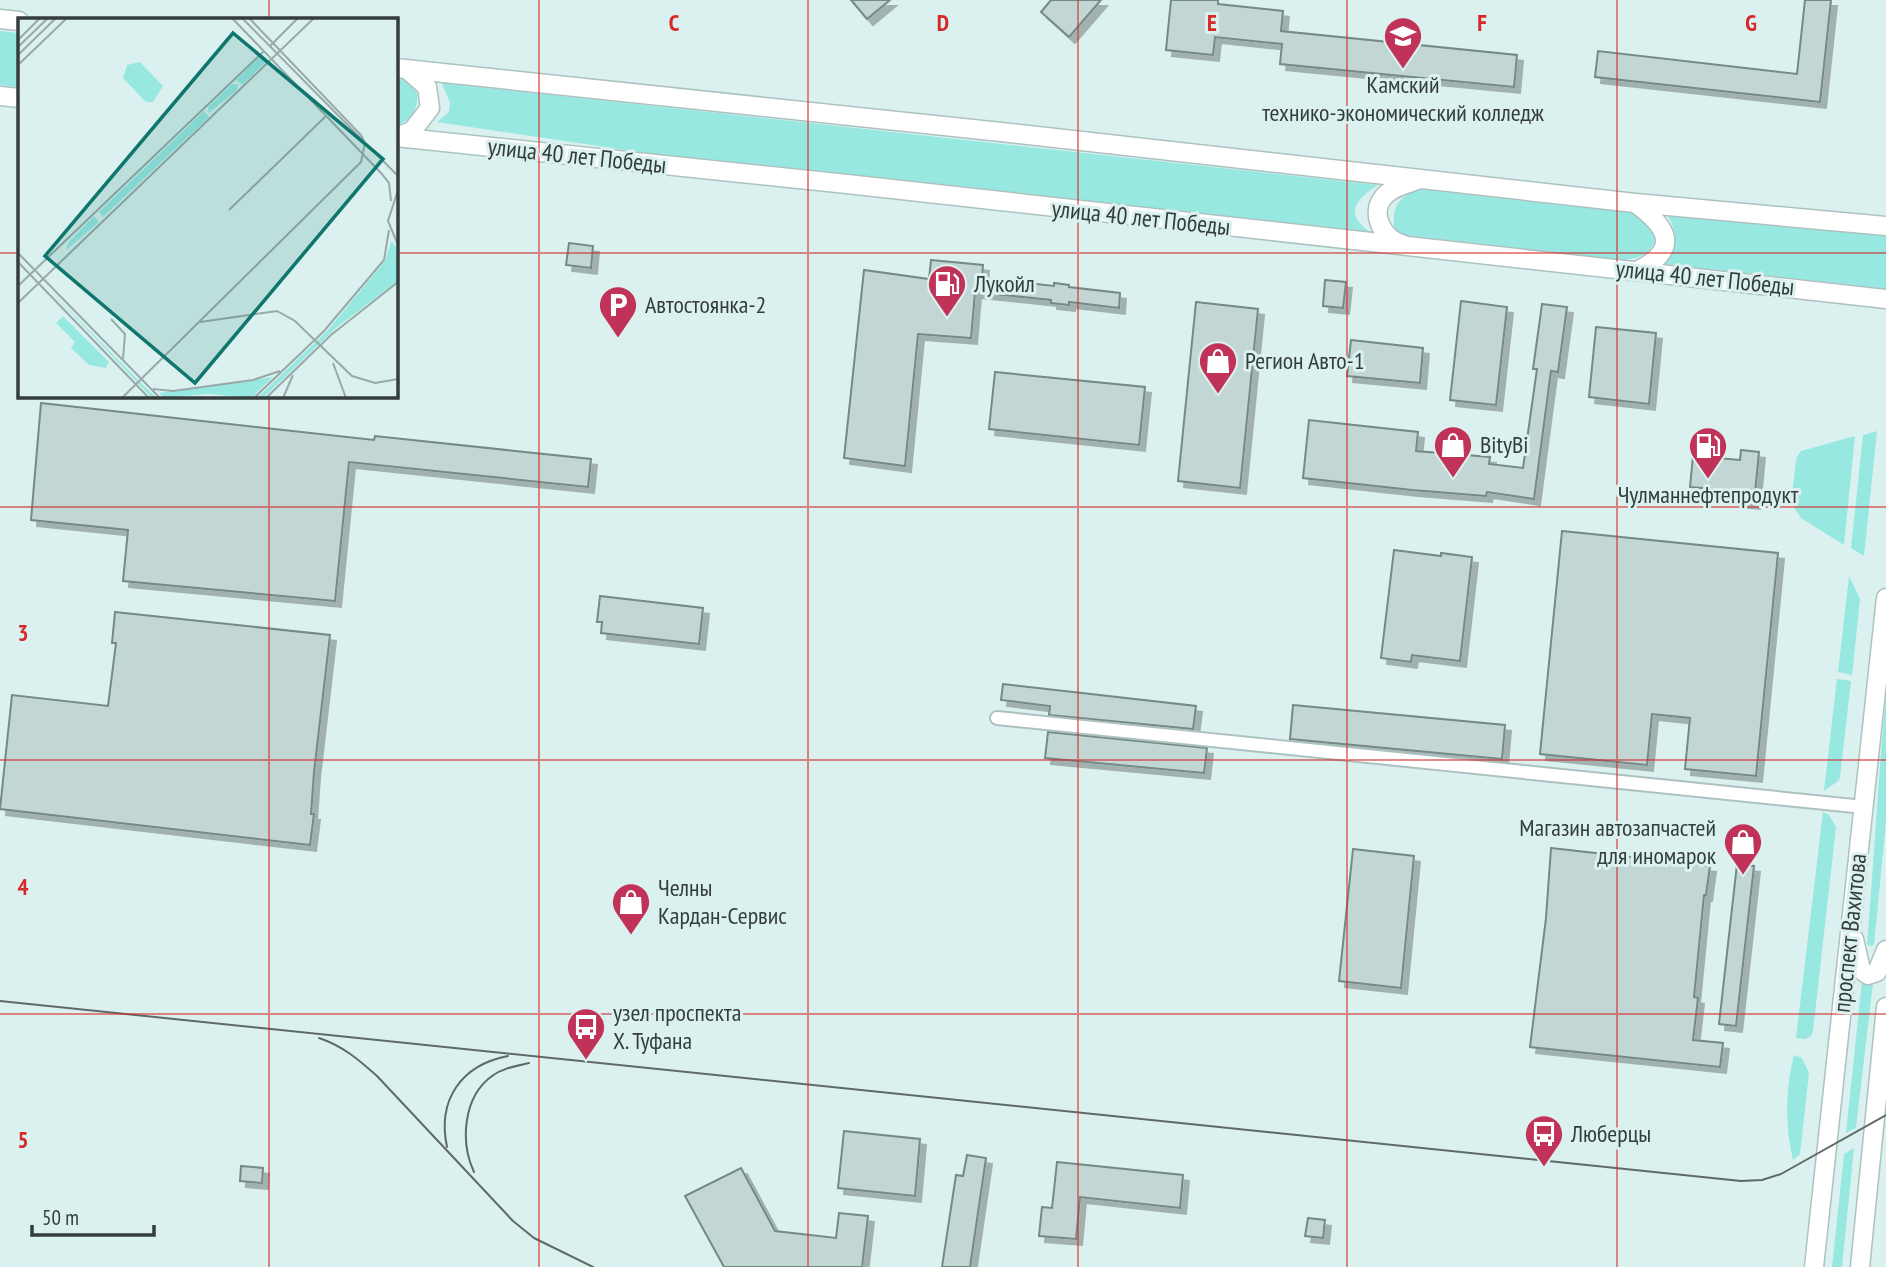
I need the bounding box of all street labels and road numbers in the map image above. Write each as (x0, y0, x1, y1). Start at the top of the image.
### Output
street label: улица 40 лет Победы (486, 131, 668, 180)
street label: улица 40 лет Победы (1050, 193, 1232, 242)
street label: улица 40 лет Победы (1614, 253, 1796, 302)
street label: проспект Вахитова (1826, 852, 1873, 1014)

